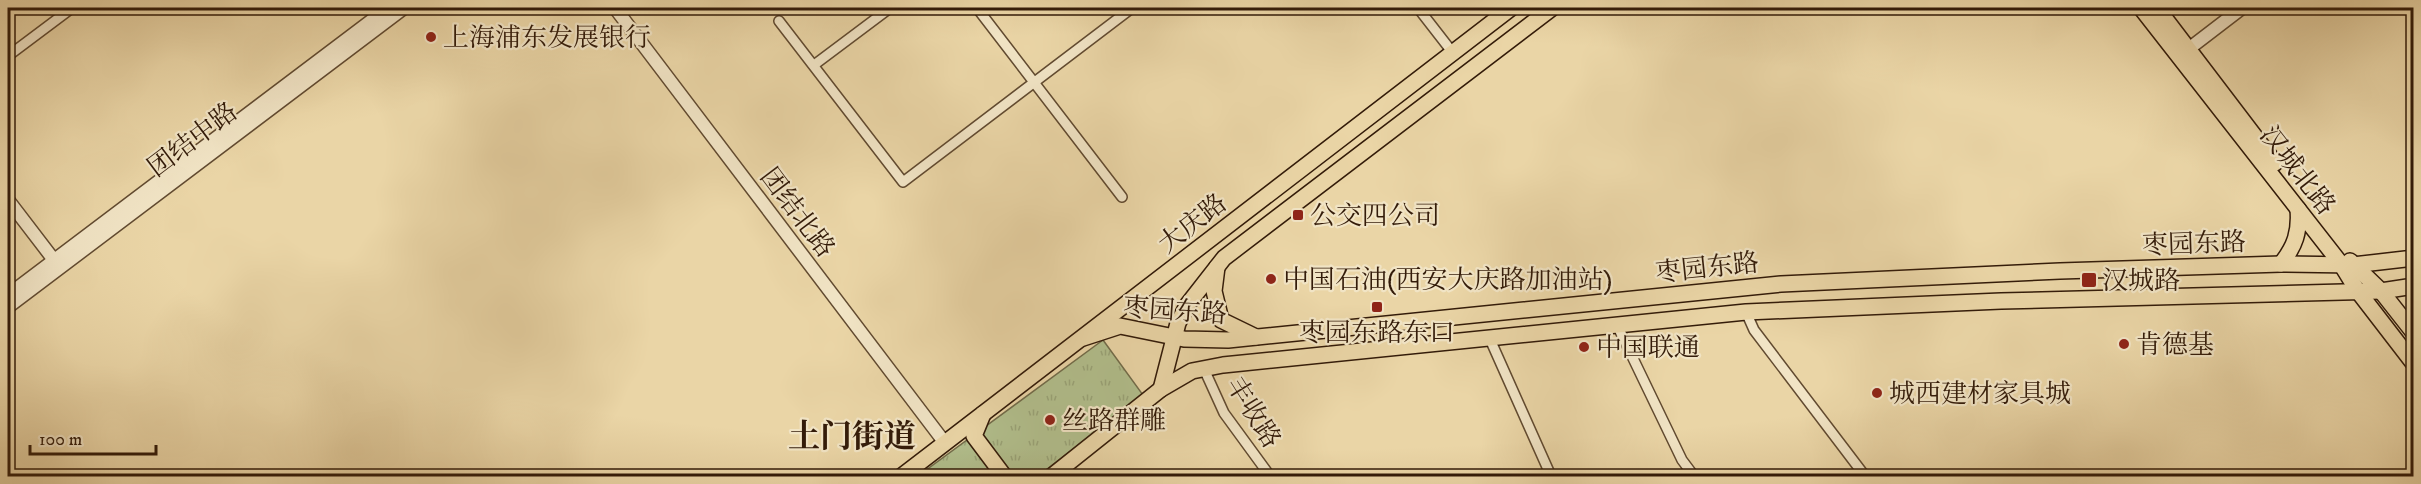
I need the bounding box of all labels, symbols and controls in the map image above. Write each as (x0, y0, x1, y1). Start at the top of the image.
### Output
place label: 上海浦东发展银行 (443, 22, 651, 55)
marker: 上海浦东发展银行 (424, 30, 438, 44)
street label: 团结中路 (141, 96, 244, 185)
street label: 汉城北路 (2252, 120, 2342, 222)
street label: 团结北路 (752, 161, 841, 264)
street label: 大庆路 (1152, 187, 1234, 261)
place label: 公交四公司 (1310, 200, 1440, 233)
marker: 公交四公司 (1291, 208, 1305, 222)
street label: 枣园东路 (2142, 226, 2247, 263)
street label: 枣园东路 (1654, 247, 1761, 290)
place label: 中国石油(西安大庆路加油站) (1283, 264, 1612, 297)
place label: 汉城路 (2102, 265, 2180, 298)
marker: 汉城路 (2080, 271, 2098, 289)
marker: 中国石油(西安大庆路加油站) (1264, 272, 1278, 286)
street label: 枣园东路 (1122, 291, 1228, 332)
marker: 枣园东路东口 (1370, 300, 1384, 314)
place label: 枣园东路东口 (1299, 317, 1455, 350)
place label: 肯德基 (2136, 329, 2214, 362)
place label: 中国联通 (1596, 332, 1700, 365)
marker: 肯德基 (2117, 337, 2131, 351)
marker: 中国联通 (1577, 340, 1591, 354)
street label: 丰收路 (1218, 371, 1287, 455)
place label: 城西建材家具城 (1889, 378, 2071, 411)
marker: 城西建材家具城 (1870, 386, 1884, 400)
place label: 丝路群雕 (1062, 405, 1166, 438)
marker: 丝路群雕 (1043, 413, 1057, 427)
scale bar (30, 418, 156, 456)
district label: 土门街道 (788, 418, 916, 458)
text: 100 m (39, 429, 82, 451)

